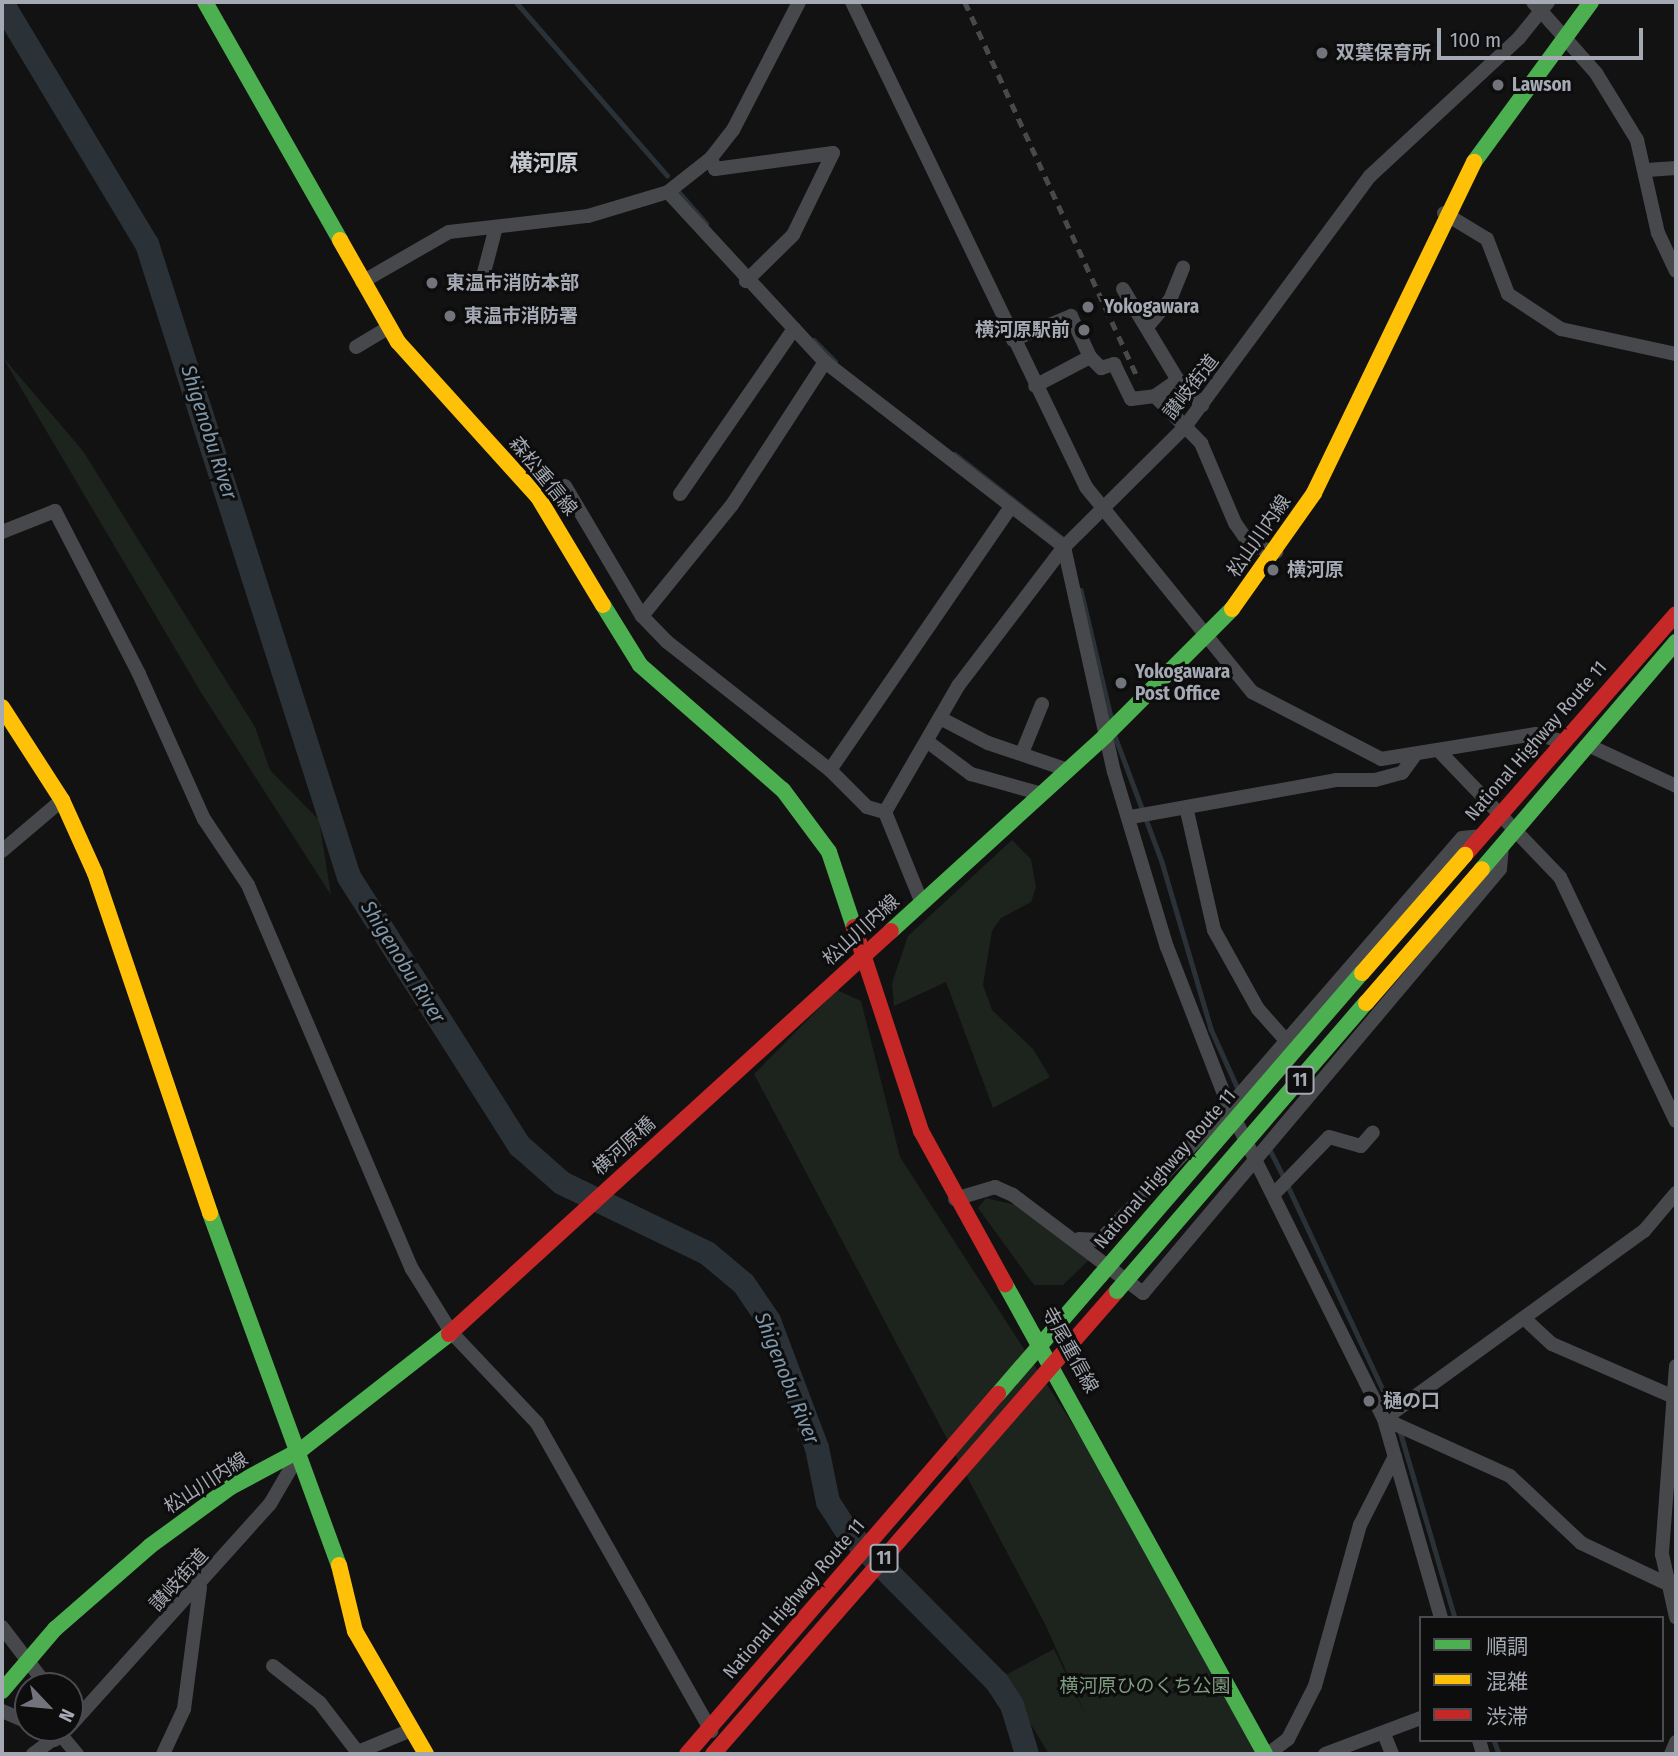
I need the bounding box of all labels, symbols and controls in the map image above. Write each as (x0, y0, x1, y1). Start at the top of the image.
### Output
scale bar (1440, 14, 1646, 58)
text: 100 m (1450, 27, 1501, 53)
place label: 双葉保育所 (1336, 42, 1431, 64)
marker: 双葉保育所 (1314, 45, 1330, 61)
place label: Lawson (1512, 74, 1572, 96)
marker: Lawson (1490, 77, 1506, 93)
district label: 横河原 (510, 149, 578, 177)
place label: 東温市消防本部 (446, 272, 579, 294)
marker: 東温市消防本部 (424, 275, 440, 291)
place label: Yokogawara (1104, 296, 1199, 318)
marker: Yokogawara (1078, 297, 1098, 317)
place label: 東温市消防署 (464, 305, 578, 327)
marker: 東温市消防署 (442, 308, 458, 324)
place label: 横河原駅前 (975, 319, 1070, 341)
marker: 横河原駅前 (1076, 322, 1092, 338)
street label: 讃岐街道 (1159, 350, 1223, 424)
water label: Shigenobu River (175, 362, 243, 502)
street label: 森松重信線 (504, 432, 582, 520)
street label: 松山川内線 (1222, 491, 1296, 581)
place label: 横河原 (1287, 559, 1344, 581)
marker: 横河原 (1265, 562, 1281, 578)
street label: National Highway Route 11 (1460, 656, 1612, 826)
place label: Yokogawara Post Office (1135, 661, 1230, 705)
marker: Yokogawara Post Office (1113, 675, 1129, 691)
street label: 松山川内線 (818, 890, 904, 970)
water label: Shigenobu River (355, 896, 451, 1028)
road number: 11 (1284, 1065, 1316, 1094)
street label: National Highway Route 11 (1089, 1084, 1241, 1254)
street label: 横河原橋 (588, 1112, 660, 1180)
street label: 寺尾重信線 (1037, 1303, 1103, 1397)
water label: Shigenobu River (749, 1309, 825, 1447)
place label: 樋の口 (1383, 1390, 1440, 1412)
marker: 樋の口 (1361, 1393, 1377, 1409)
street label: 松山川内線 (160, 1448, 252, 1518)
street label: National Highway Route 11 (718, 1514, 870, 1684)
street label: 讃岐街道 (145, 1544, 213, 1616)
road number: 11 (868, 1544, 900, 1573)
legend (1419, 1616, 1664, 1742)
text: 順調 (1486, 1634, 1528, 1660)
text: 混雑 (1486, 1669, 1528, 1695)
north arrow (14, 1672, 84, 1742)
park label: 横河原ひのくち公園 (1060, 1675, 1230, 1697)
text: 渋滞 (1486, 1704, 1528, 1730)
text: N (54, 1705, 79, 1726)

